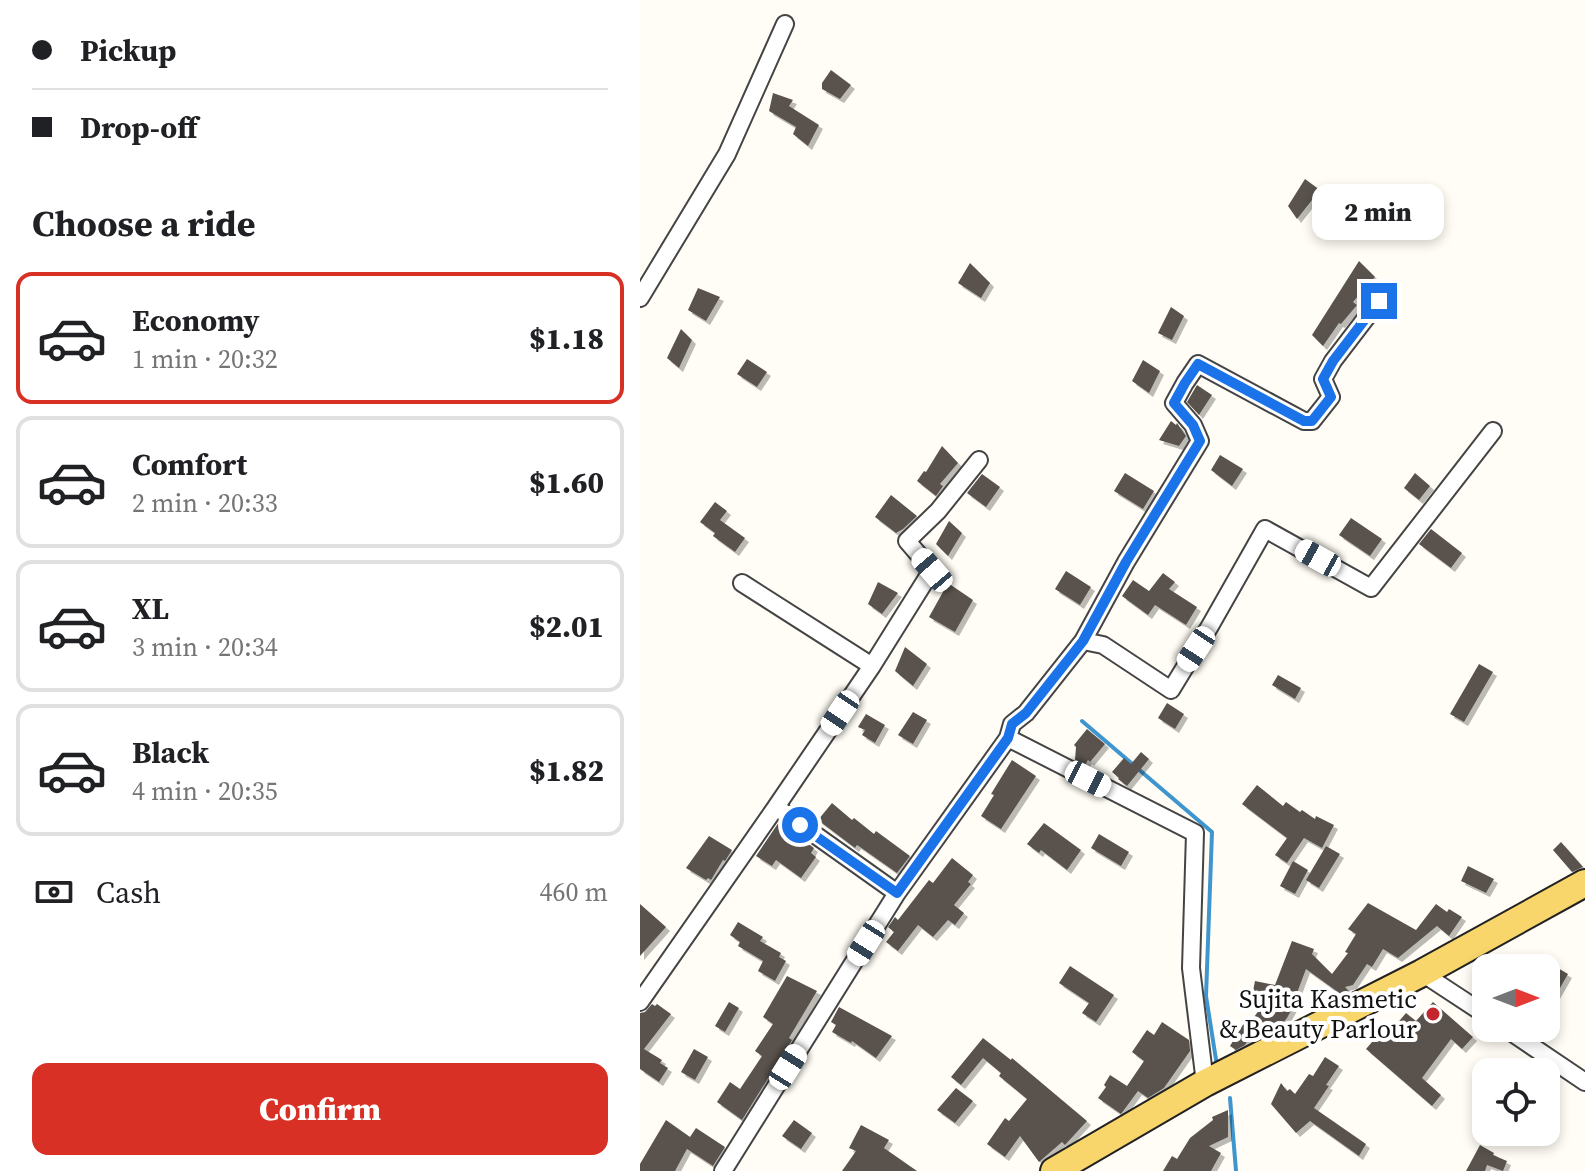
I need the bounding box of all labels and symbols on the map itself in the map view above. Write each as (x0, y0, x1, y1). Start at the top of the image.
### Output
callout: 2 min (1313, 185, 1445, 241)
route end (1361, 283, 1397, 319)
car (1291, 536, 1345, 580)
car (907, 544, 957, 596)
car (1173, 622, 1219, 676)
car (817, 686, 863, 740)
car (1061, 757, 1115, 801)
route start (782, 807, 818, 843)
car (843, 916, 889, 970)
north arrow (1472, 954, 1560, 1042)
place label: Sujita Kasmetic & Beauty Parlour (1220, 981, 1417, 1047)
marker: Sujita Kasmetic & Beauty Parlour (1424, 1005, 1442, 1023)
car (765, 1040, 811, 1094)

